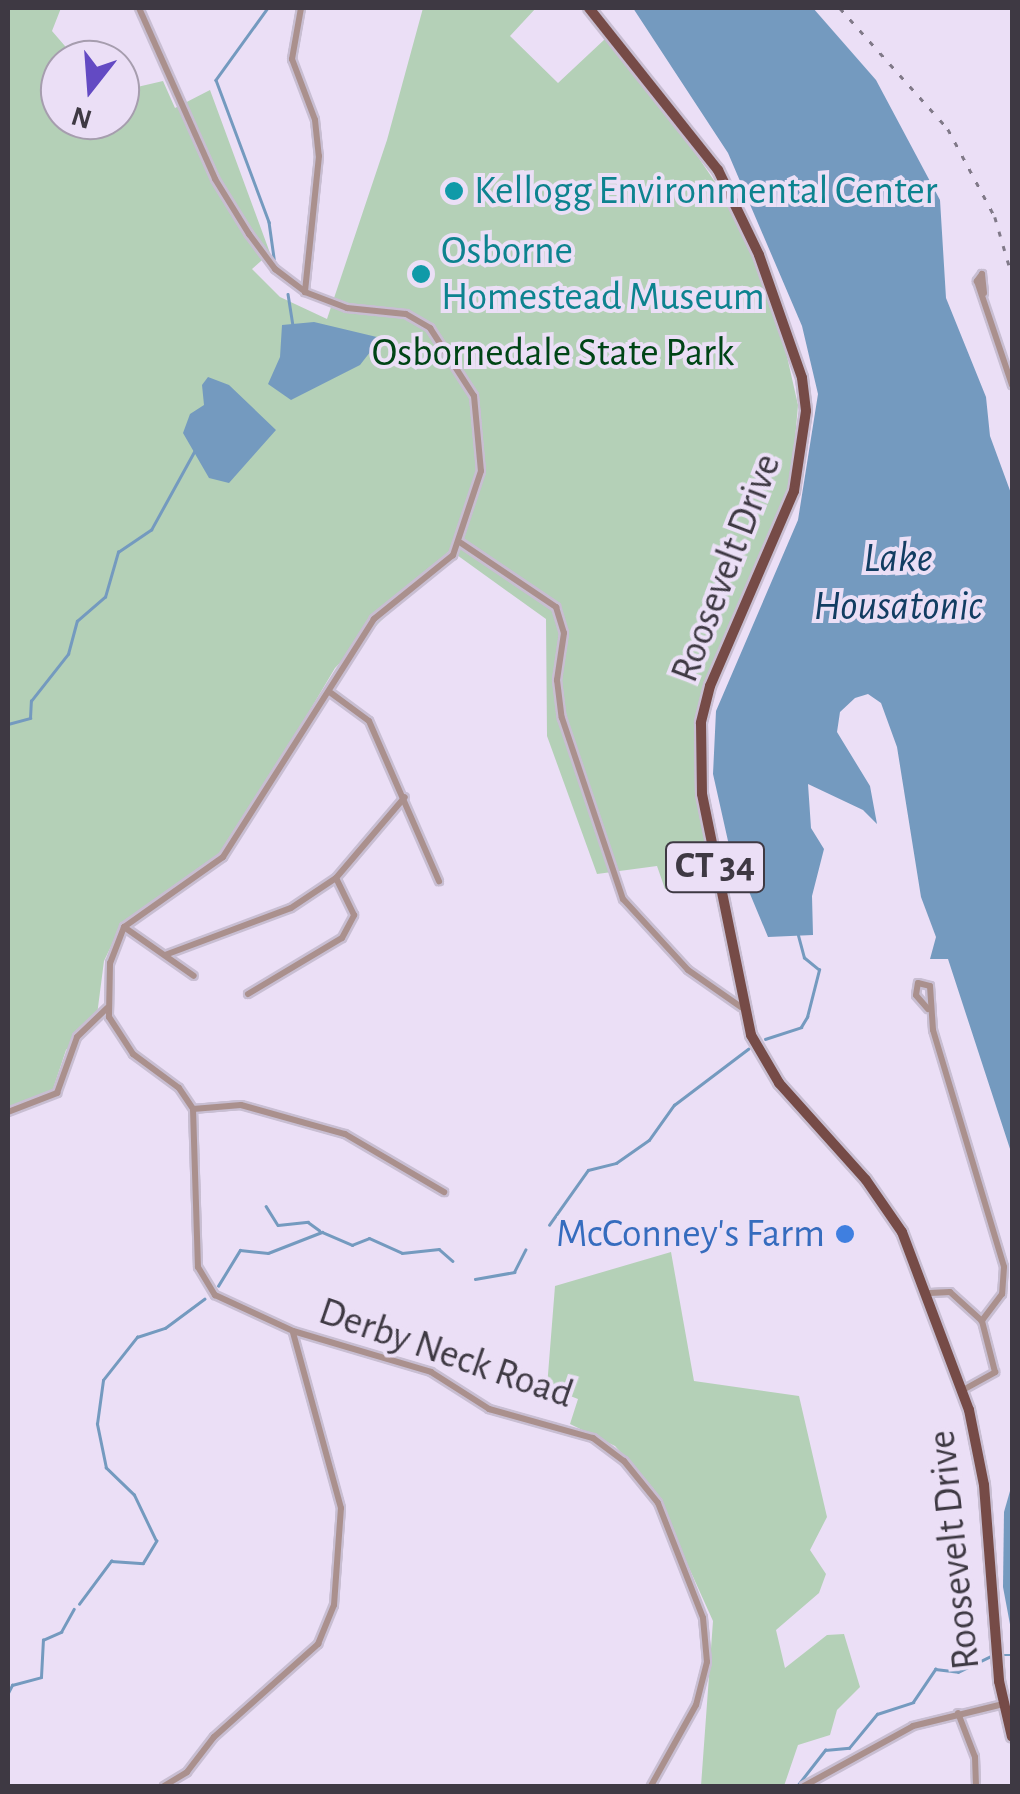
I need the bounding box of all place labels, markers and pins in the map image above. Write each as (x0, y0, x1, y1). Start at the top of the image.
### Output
place label: Kellogg Environmental Center (474, 167, 938, 215)
marker: Kellogg Environmental Center (443, 180, 465, 202)
place label: Osborne Homestead Museum (441, 227, 765, 321)
marker: Osborne Homestead Museum (410, 263, 432, 285)
place label: McConney's Farm (556, 1210, 825, 1258)
marker: McConney's Farm (834, 1223, 856, 1245)

